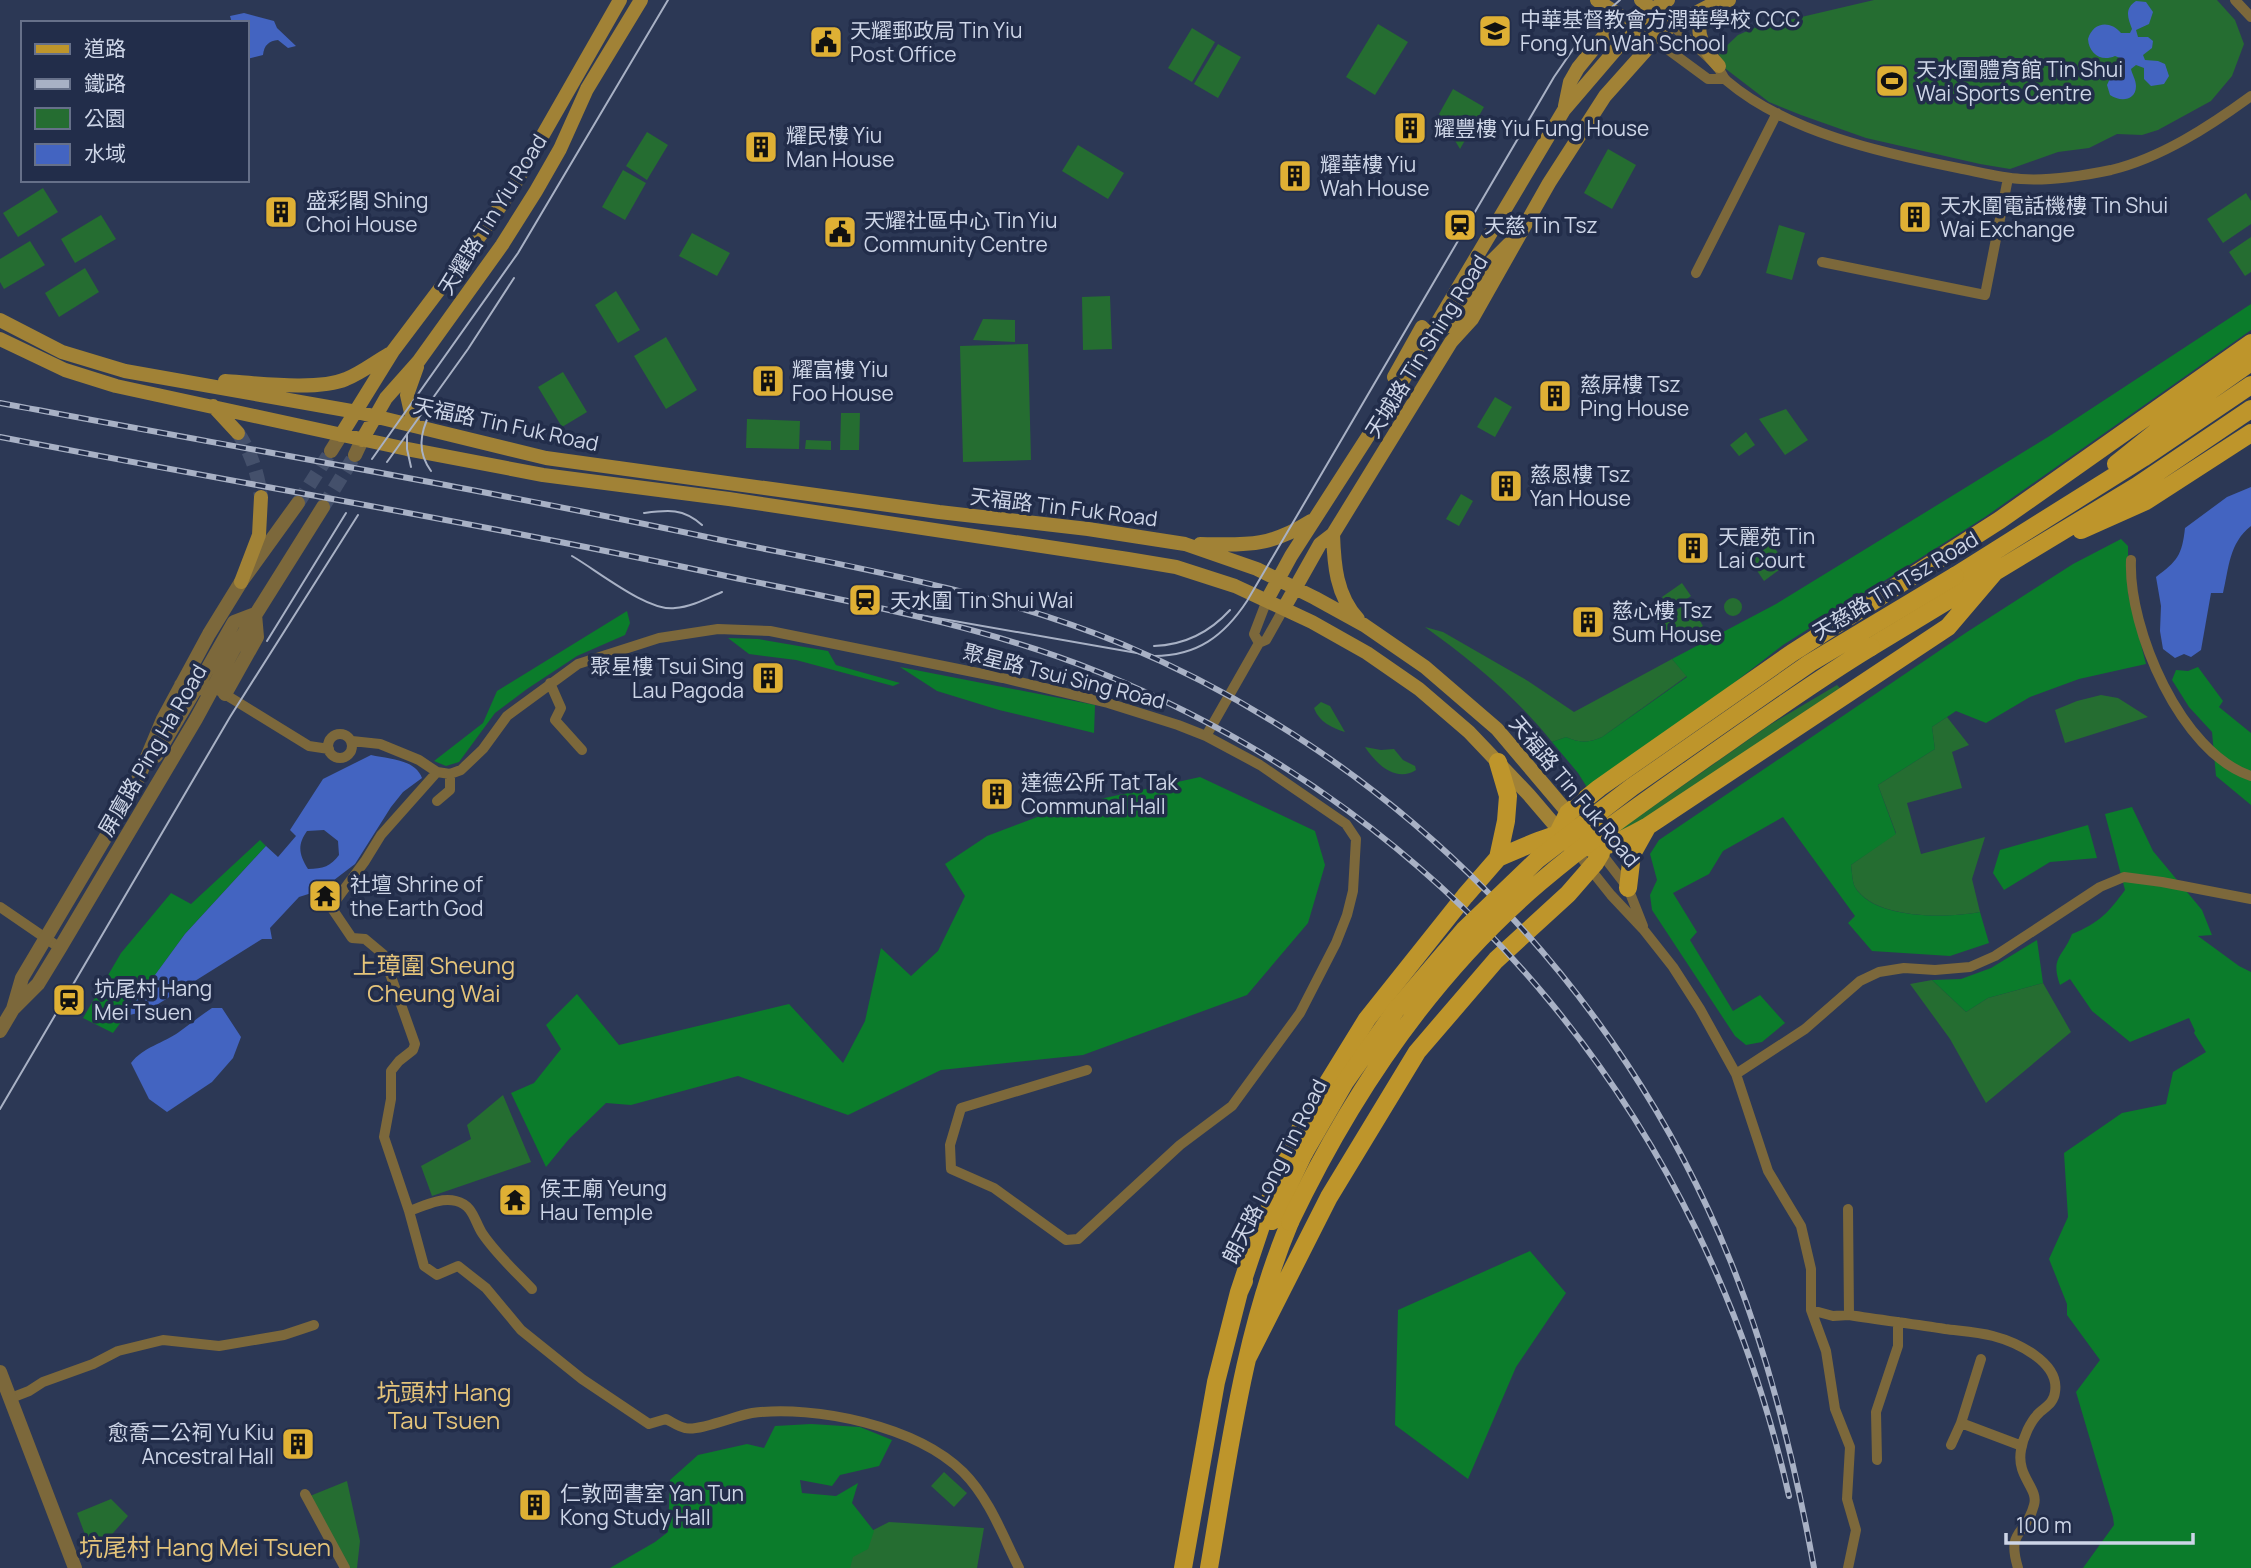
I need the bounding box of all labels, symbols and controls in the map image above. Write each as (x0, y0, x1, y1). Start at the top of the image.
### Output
place label: 中華基督教會方潤華學校 CCC Fong Yun Wah School (1520, 5, 1800, 57)
school or university icon: 中華基督教會方潤華學校 CCC Fong Yun Wah School (1476, 12, 1514, 50)
place label: 天耀郵政局 Tin Yiu Post Office (850, 16, 1022, 68)
legend (21, 21, 248, 182)
public building icon: 天耀郵政局 Tin Yiu Post Office (807, 23, 845, 61)
text: 道路 (84, 34, 126, 62)
place label: 天水圍體育館 Tin Shui Wai Sports Centre (1916, 55, 2123, 107)
sports icon: 天水圍體育館 Tin Shui Wai Sports Centre (1873, 62, 1911, 100)
text: 鐵路 (84, 69, 126, 97)
text: 公園 (84, 104, 126, 132)
building icon: 耀豐樓 Yiu Fung House (1391, 109, 1429, 147)
place label: 耀豐樓 Yiu Fung House (1434, 114, 1649, 142)
place label: 耀民樓 Yiu Man House (786, 121, 895, 173)
street label: 天耀路 Tin Yiu Road (431, 128, 553, 300)
building icon: 耀民樓 Yiu Man House (742, 128, 780, 166)
text: 水域 (84, 139, 126, 167)
place label: 耀華樓 Yiu Wah House (1320, 150, 1430, 202)
building icon: 耀華樓 Yiu Wah House (1276, 157, 1314, 195)
place label: 盛彩閣 Shing Choi House (306, 186, 428, 238)
place label: 天水圍電話機樓 Tin Shui Wai Exchange (1940, 191, 2168, 243)
building icon: 盛彩閣 Shing Choi House (262, 193, 300, 231)
building icon: 天水圍電話機樓 Tin Shui Wai Exchange (1896, 198, 1934, 236)
place label: 天耀社區中心 Tin Yiu Community Centre (864, 206, 1057, 258)
station icon: 天慈 Tin Tsz (1441, 206, 1479, 244)
place label: 天慈 Tin Tsz (1484, 211, 1598, 239)
public building icon: 天耀社區中心 Tin Yiu Community Centre (821, 213, 859, 251)
street label: 天城路 Tin Shing Road (1358, 249, 1494, 443)
place label: 耀富樓 Yiu Foo House (792, 355, 894, 407)
building icon: 耀富樓 Yiu Foo House (749, 362, 787, 400)
place label: 慈屏樓 Tsz Ping House (1580, 370, 1689, 422)
building icon: 慈屏樓 Tsz Ping House (1536, 377, 1574, 415)
street label: 天福路 Tin Fuk Road (411, 391, 601, 457)
place label: 慈恩樓 Tsz Yan House (1530, 460, 1631, 512)
building icon: 慈恩樓 Tsz Yan House (1487, 467, 1525, 505)
street label: 天福路 Tin Fuk Road (969, 482, 1159, 532)
place label: 天麗苑 Tin Lai Court (1718, 522, 1815, 574)
street label: 天慈路 Tin Tsz Road (1807, 524, 1983, 646)
building icon: 天麗苑 Tin Lai Court (1674, 529, 1712, 567)
station icon: 天水圍 Tin Shui Wai (846, 581, 884, 619)
place label: 天水圍 Tin Shui Wai (890, 586, 1074, 614)
place label: 慈心樓 Tsz Sum House (1612, 596, 1722, 648)
building icon: 慈心樓 Tsz Sum House (1569, 603, 1607, 641)
street label: 聚星路 Tsui Sing Road (960, 637, 1168, 715)
place label: 聚星樓 Tsui Sing Lau Pagoda (590, 652, 744, 704)
street label: 屏廈路 Ping Ha Road (91, 659, 213, 841)
building icon: 聚星樓 Tsui Sing Lau Pagoda (749, 659, 787, 697)
street label: 天福路 Tin Fuk Road (1504, 710, 1646, 872)
place label: 達德公所 Tat Tak Communal Hall (1021, 768, 1178, 820)
building icon: 達德公所 Tat Tak Communal Hall (978, 775, 1016, 813)
place label: 社壇 Shrine of the Earth God (350, 870, 483, 922)
temple icon: 社壇 Shrine of the Earth God (306, 877, 344, 915)
district label: 上璋圍 Sheung Cheung Wai (353, 948, 515, 1009)
place label: 坑尾村 Hang Mei Tsuen (94, 974, 212, 1026)
station icon: 坑尾村 Hang Mei Tsuen (50, 981, 88, 1019)
street label: 朗天路 Long Tin Road (1215, 1074, 1333, 1268)
place label: 侯王廟 Yeung Hau Temple (540, 1174, 667, 1226)
temple icon: 侯王廟 Yeung Hau Temple (496, 1181, 534, 1219)
district label: 坑頭村 Hang Tau Tsuen (376, 1375, 512, 1436)
place label: 愈喬二公祠 Yu Kiu Ancestral Hall (107, 1418, 274, 1470)
building icon: 愈喬二公祠 Yu Kiu Ancestral Hall (279, 1425, 317, 1463)
place label: 仁敦岡書室 Yan Tun Kong Study Hall (560, 1479, 744, 1531)
building icon: 仁敦岡書室 Yan Tun Kong Study Hall (516, 1486, 554, 1524)
scale bar (2006, 1502, 2193, 1546)
text: 100 m (2016, 1511, 2072, 1539)
district label: 坑尾村 Hang Mei Tsuen (79, 1530, 331, 1563)

